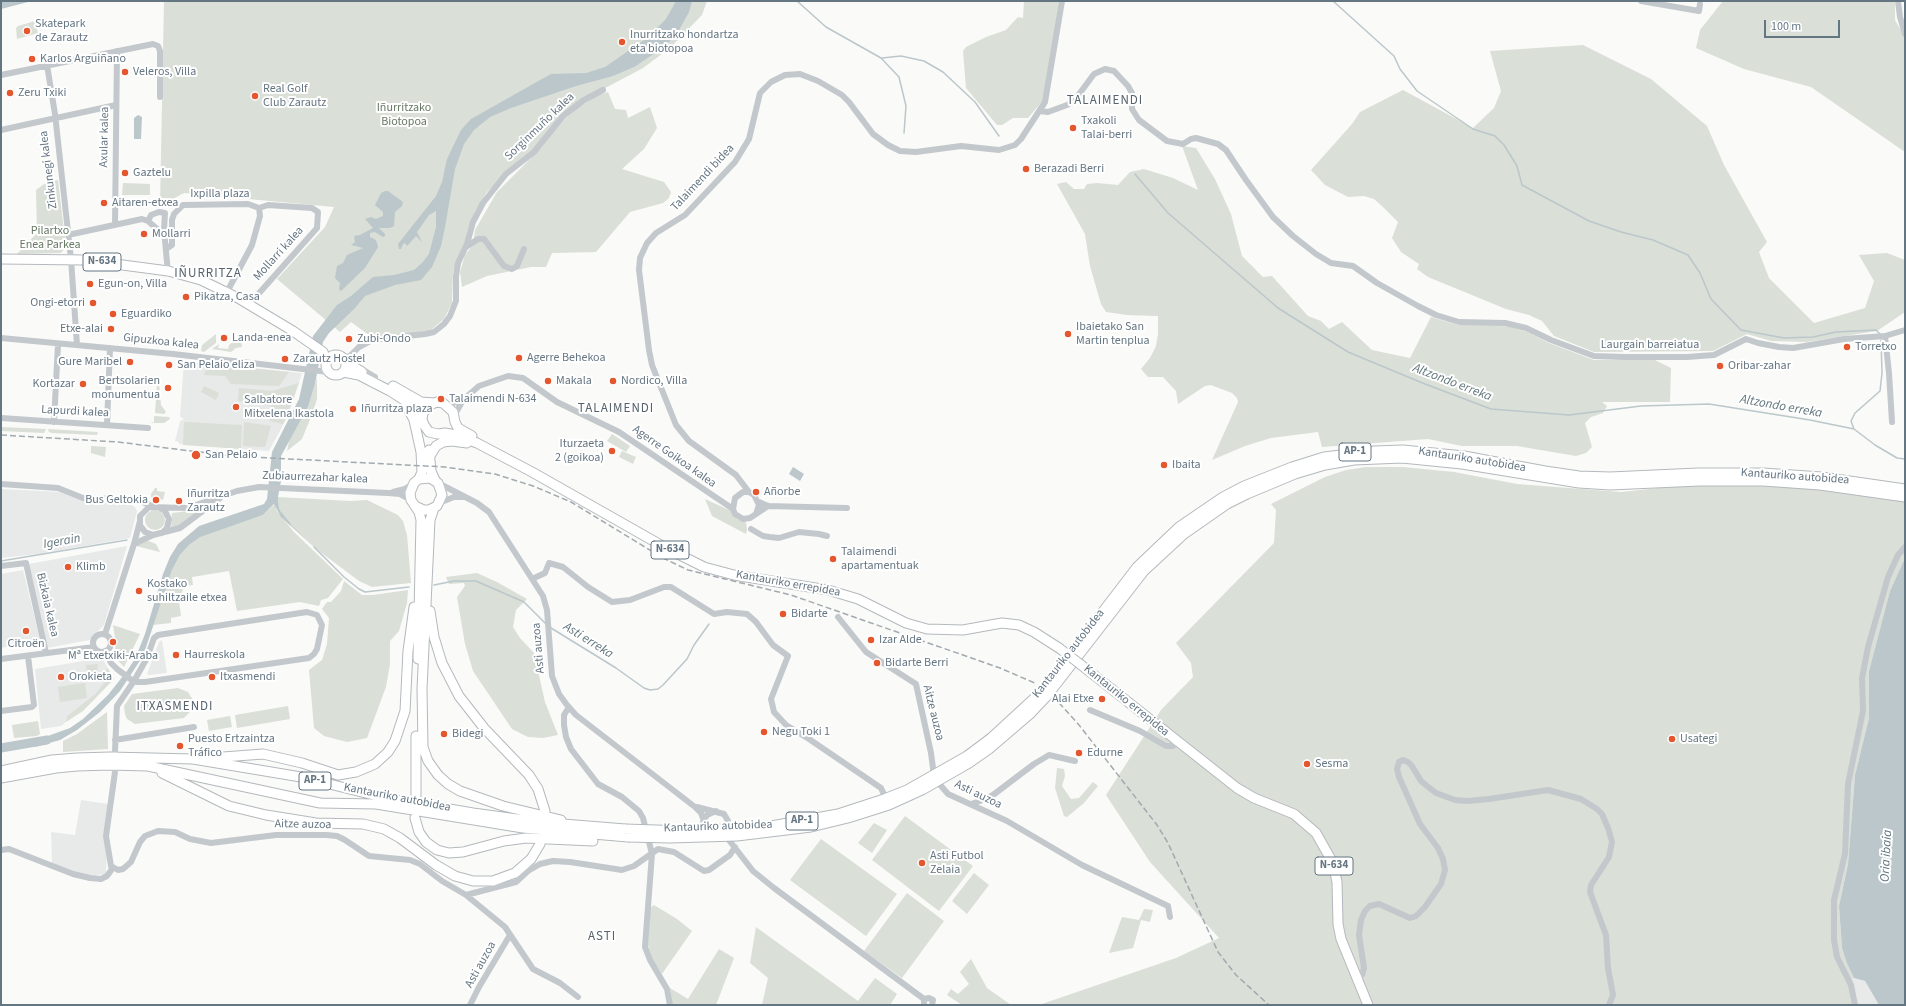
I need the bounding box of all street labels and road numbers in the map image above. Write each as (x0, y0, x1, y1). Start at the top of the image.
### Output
street label: Sorginmuño kalea (502, 90, 578, 164)
street label: Axular kalea (97, 106, 113, 168)
street label: Zinkunegi kalea (37, 130, 61, 210)
street label: Talaimendi bidea (668, 142, 738, 214)
street label: Ixpilla plaza (190, 187, 250, 201)
street label: Mollarri kalea (251, 224, 307, 284)
road number: N-634 (83, 253, 121, 271)
street label: Gipuzkoa kalea (122, 331, 200, 353)
street label: Laurgain barreiatua (1601, 338, 1699, 352)
street label: Lapurdi kalea (41, 403, 109, 421)
street label: Agerre Goikoa kalea (629, 423, 719, 491)
road number: AP-1 (1339, 443, 1371, 461)
street label: Kantauriko autobidea (1417, 444, 1527, 476)
street label: Kantauriko autobidea (1740, 466, 1850, 488)
street label: Zubiaurrezahar kalea (262, 469, 368, 487)
road number: N-634 (651, 541, 689, 559)
street label: Kantauriko errepidea (735, 568, 841, 600)
street label: Bizkaia kalea (33, 572, 61, 638)
street label: Kantauriko autobidea (1030, 607, 1108, 701)
street label: Asti auzoa (530, 622, 548, 674)
street label: Kantauriko errepidea (1080, 662, 1172, 740)
street label: Aitze auzoa (919, 684, 947, 742)
road number: AP-1 (299, 772, 331, 790)
street label: Asti auzoa (952, 777, 1004, 813)
street label: Kantauriko autobidea (342, 781, 452, 815)
road number: AP-1 (786, 812, 818, 830)
street label: Aitze auzoa (274, 817, 332, 833)
street label: Kantauriko autobidea (663, 818, 773, 836)
road number: N-634 (1315, 857, 1353, 875)
street label: Asti auzoa (462, 939, 500, 991)

